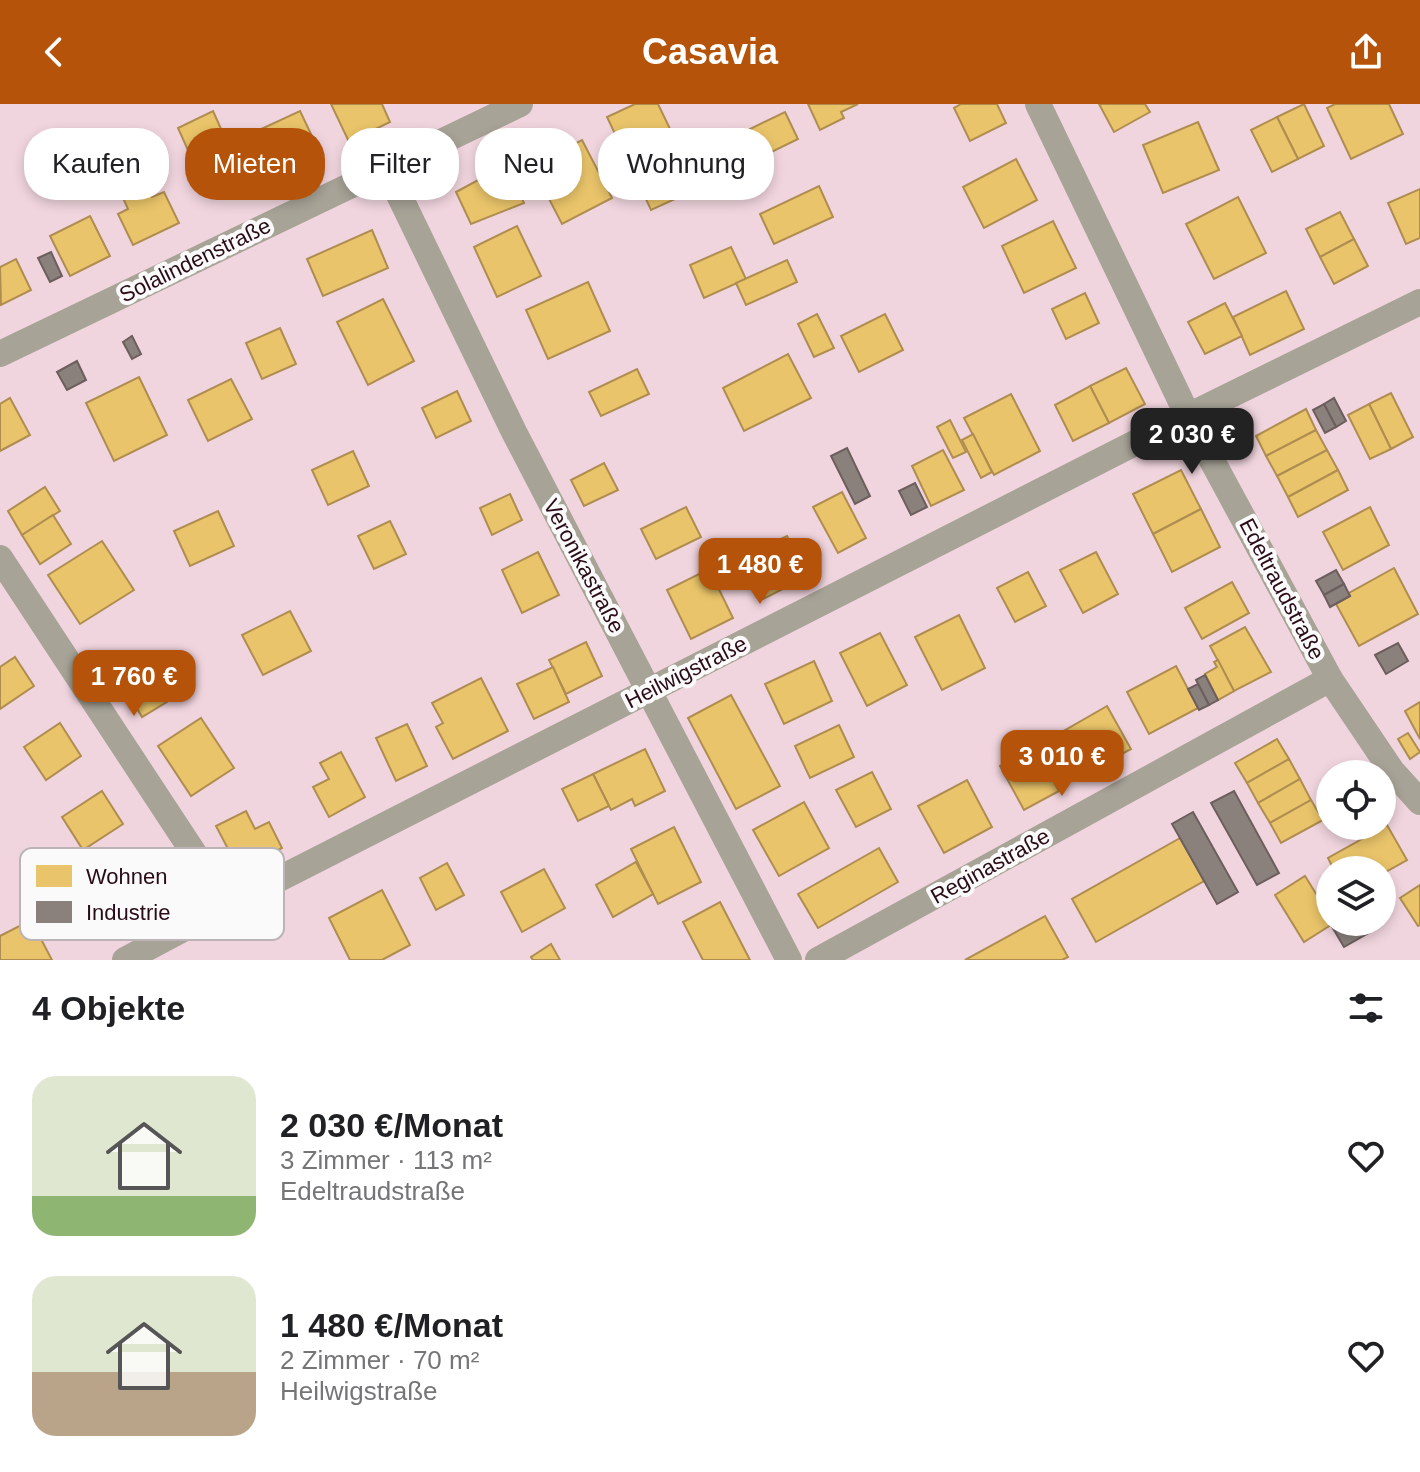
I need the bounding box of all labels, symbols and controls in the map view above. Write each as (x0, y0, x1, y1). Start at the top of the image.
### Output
icon: back (32, 30, 76, 74)
icon: share (1344, 30, 1388, 74)
text: Casavia (642, 31, 778, 72)
chip: Kaufen (24, 128, 169, 200)
chip: Mieten (185, 128, 325, 200)
chip: Filter (341, 128, 459, 200)
chip: Neu (475, 128, 582, 200)
chip: Wohnung (598, 128, 774, 200)
street label: Solalindenstraße (115, 213, 275, 307)
pin: 2 030 € (1118, 408, 1266, 476)
text: 2 030 € (1149, 419, 1235, 449)
street label: Veronikastraße (538, 495, 630, 637)
street label: Edeltraudstraße (1234, 514, 1330, 664)
pin: 1 480 € (686, 538, 834, 606)
text: 1 480 € (717, 549, 803, 579)
street label: Heilwigstraße (621, 631, 751, 713)
pin: 1 760 € (60, 650, 208, 718)
text: 1 760 € (91, 661, 177, 691)
pin: 3 010 € (988, 730, 1136, 798)
text: 3 010 € (1019, 741, 1105, 771)
map controls (1316, 760, 1396, 936)
button: locate (1316, 760, 1396, 840)
street label: Reginastraße (926, 823, 1054, 909)
legend (20, 848, 284, 940)
button: layers (1316, 856, 1396, 936)
text: Wohnen (86, 864, 168, 889)
text: Industrie (86, 900, 170, 925)
icon: filters (1344, 986, 1388, 1030)
text: 4 Objekte (32, 989, 185, 1027)
text: 2 030 €/Monat (280, 1106, 503, 1144)
icon: home (96, 1108, 192, 1204)
icon: heart (1344, 1134, 1388, 1178)
text: 3 Zimmer · 113 m² (280, 1145, 492, 1175)
text: Edeltraudstraße (280, 1176, 465, 1206)
text: 1 480 €/Monat (280, 1306, 503, 1344)
icon: home (96, 1308, 192, 1404)
icon: heart (1344, 1334, 1388, 1378)
text: 2 Zimmer · 70 m² (280, 1345, 479, 1375)
text: Heilwigstraße (280, 1376, 438, 1406)

